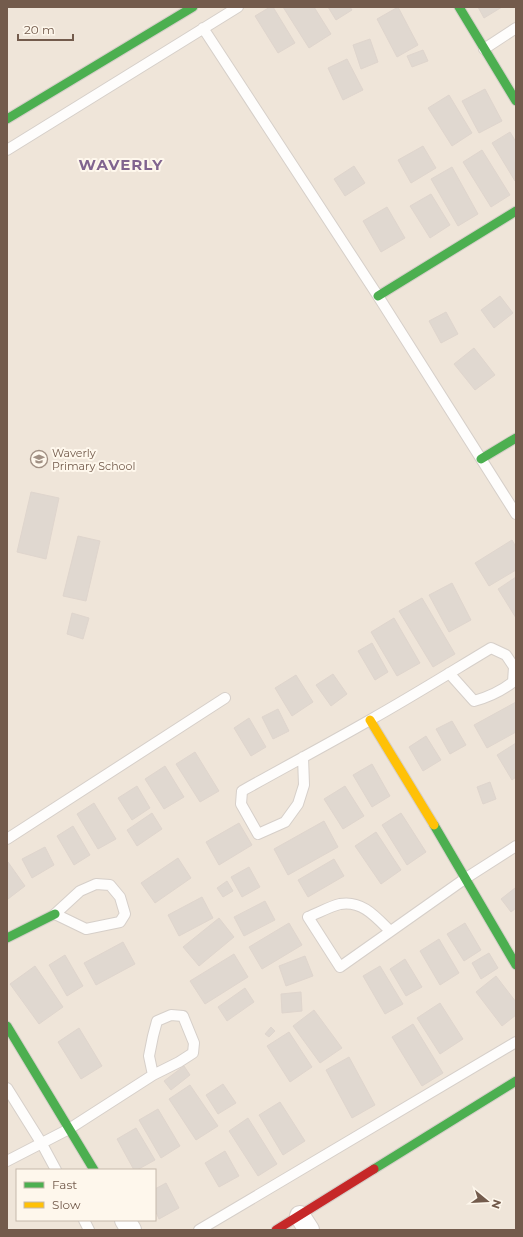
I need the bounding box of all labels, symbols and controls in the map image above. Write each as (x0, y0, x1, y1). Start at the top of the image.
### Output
scale bar (18, 16, 73, 42)
text: 20 m (24, 22, 55, 37)
district label: WAVERLY (79, 155, 163, 174)
place label: Waverly Primary School (52, 446, 135, 473)
school or university icon: Waverly Primary School (29, 449, 49, 469)
legend (16, 1169, 156, 1221)
text: Fast (52, 1177, 77, 1192)
north arrow (467, 1181, 507, 1221)
text: Slow (52, 1197, 81, 1212)
text: N (488, 1198, 505, 1210)

